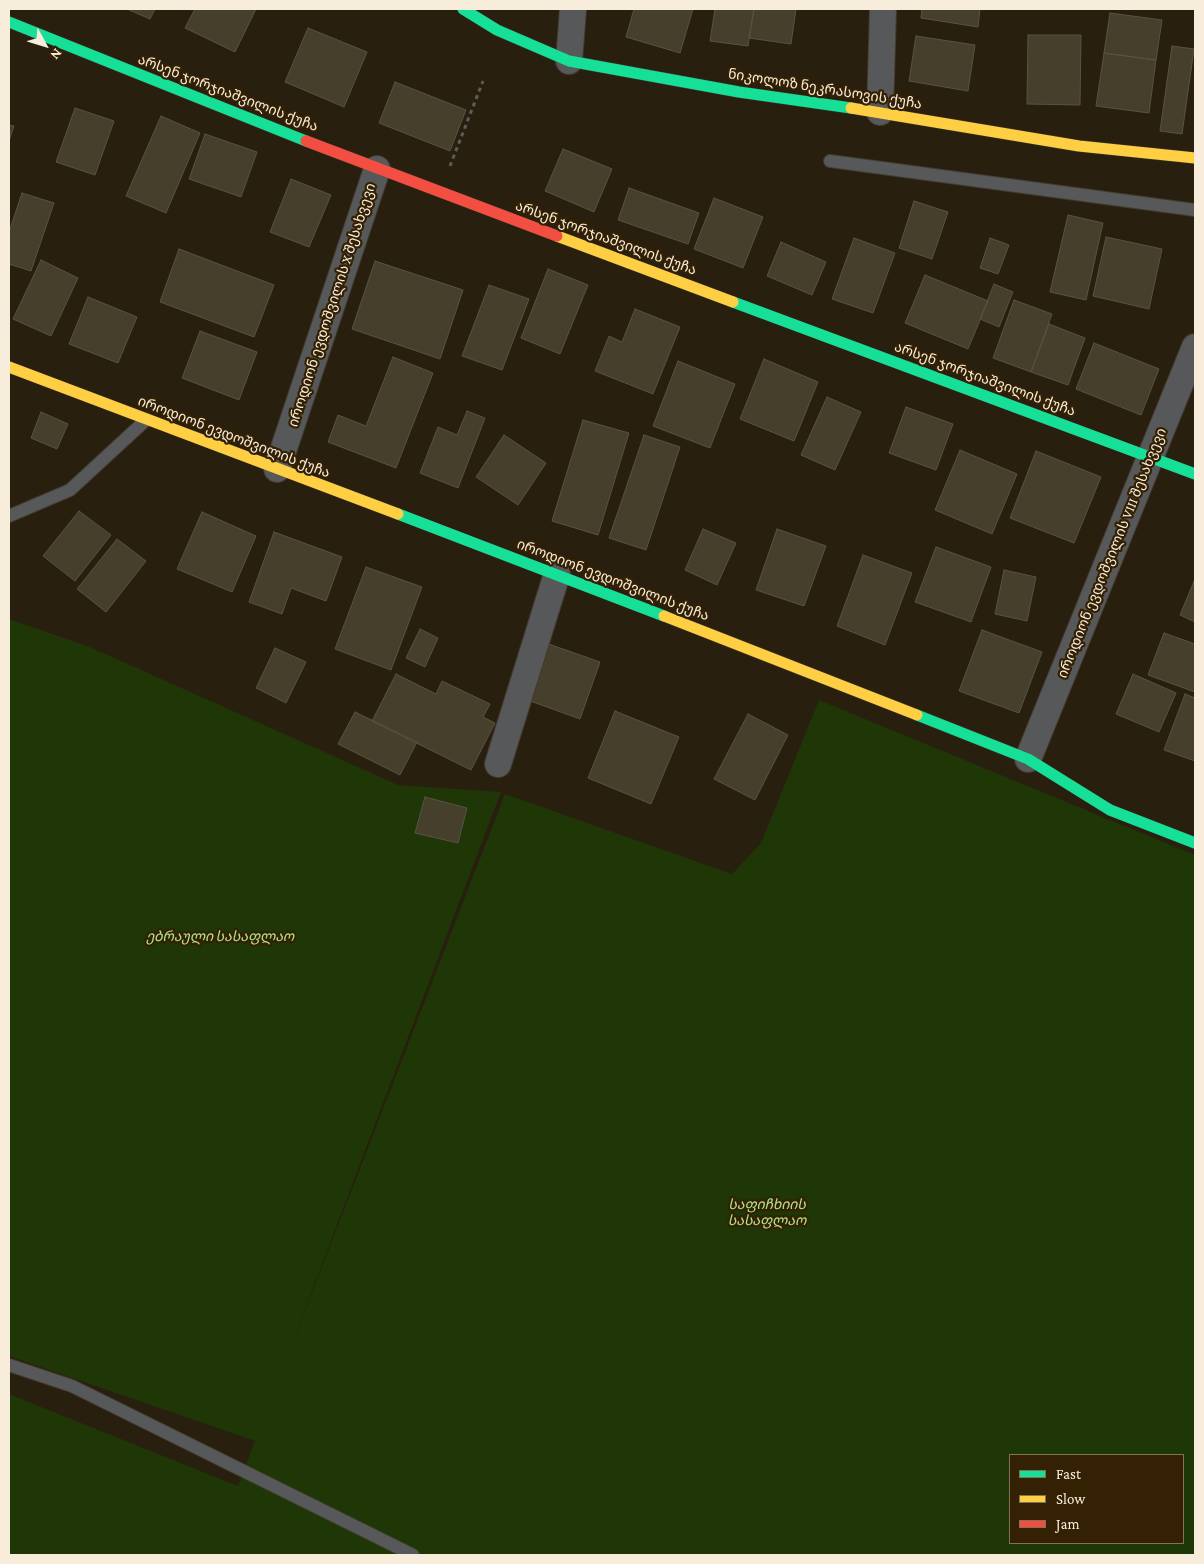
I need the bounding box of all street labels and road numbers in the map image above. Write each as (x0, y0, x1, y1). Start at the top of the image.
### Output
street label: არსენ ჯორჯიაშვილის ქუჩა (136, 51, 320, 135)
street label: ნიკოლოზ ნეკრასოვის ქუჩა (727, 65, 923, 113)
street label: იროდიონ ევდოშვილის X შესახვევი (285, 181, 379, 429)
street label: არსენ ჯორჯიაშვილის ქუჩა (513, 197, 699, 279)
street label: არსენ ჯორჯიაშვილის ქუჩა (892, 338, 1078, 420)
street label: იროდიონ ევდოშვილის ქუჩა (136, 393, 332, 481)
street label: იროდიონ ევდოშვილის VIII შესახვევი (1054, 426, 1170, 680)
street label: იროდიონ ევდოშვილის ქუჩა (515, 536, 711, 624)

